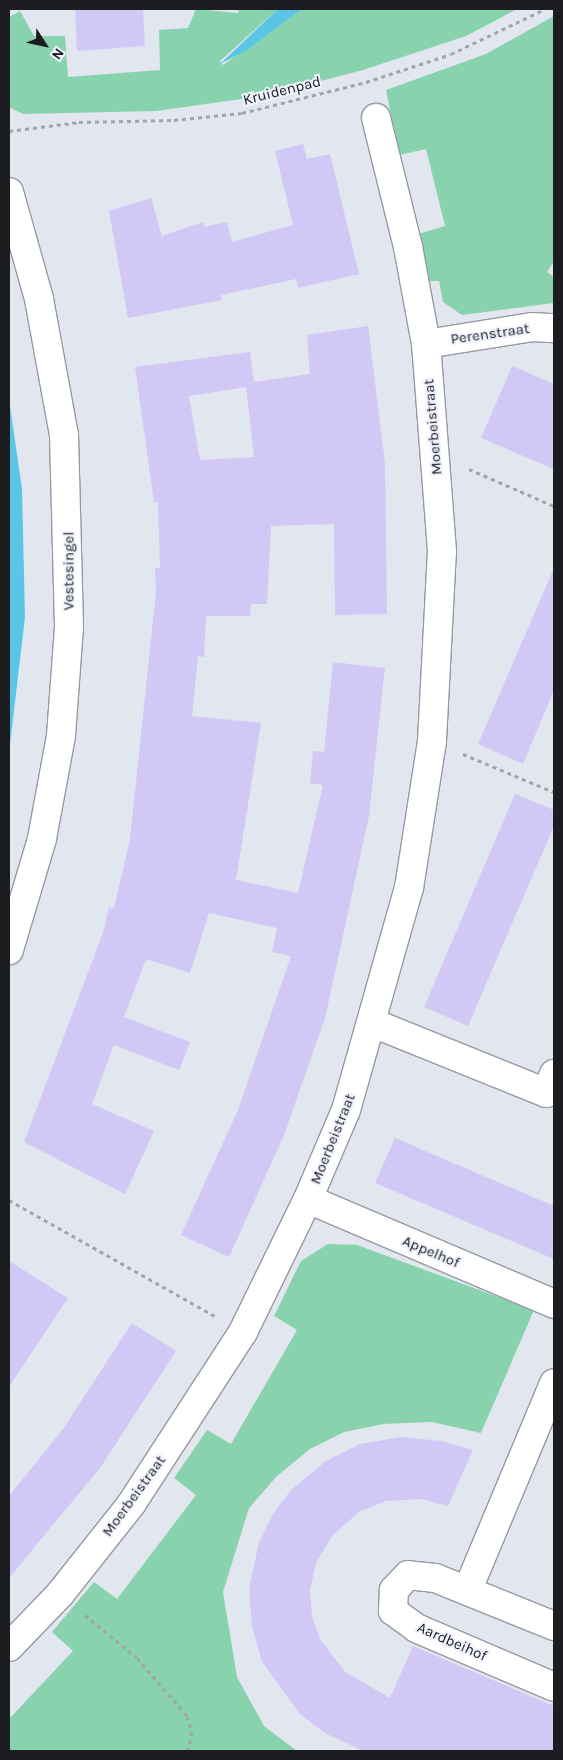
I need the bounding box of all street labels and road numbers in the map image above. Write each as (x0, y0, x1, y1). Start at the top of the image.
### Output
street label: Kruidenpad (241, 73, 323, 109)
street label: Perenstraat (449, 320, 531, 348)
street label: Moerbeistraat (420, 378, 446, 476)
street label: Vestesingel (60, 532, 78, 610)
street label: Moerbeistraat (307, 1091, 359, 1187)
street label: Appelhof (400, 1232, 462, 1272)
street label: Moerbeistraat (98, 1452, 170, 1540)
street label: Aardbeihof (414, 1619, 490, 1665)

